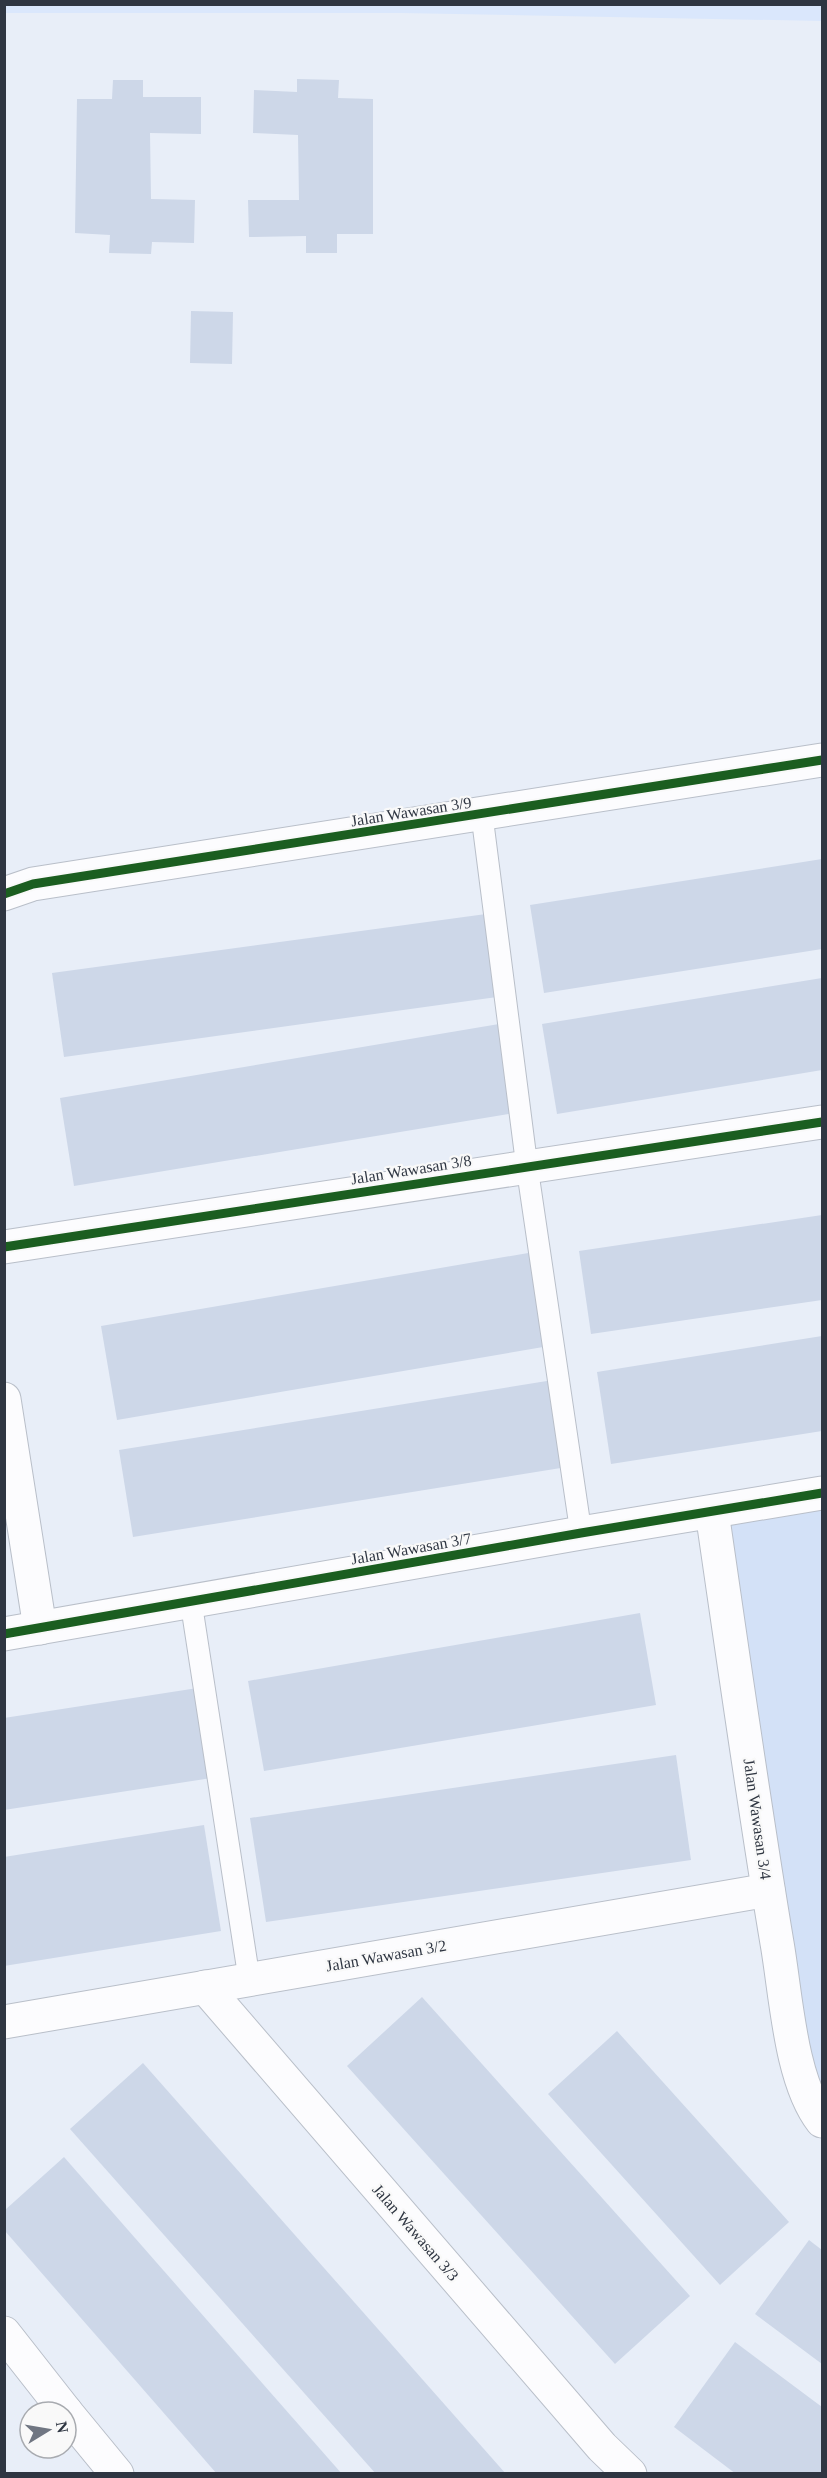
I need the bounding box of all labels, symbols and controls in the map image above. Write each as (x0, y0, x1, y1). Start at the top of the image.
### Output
street label: Jalan Wawasan 3/9 (350, 794, 473, 829)
street label: Jalan Wawasan 3/8 (350, 1152, 473, 1187)
street label: Jalan Wawasan 3/7 (350, 1530, 473, 1567)
street label: Jalan Wawasan 3/4 (741, 1758, 774, 1881)
street label: Jalan Wawasan 3/2 (325, 1937, 448, 1974)
street label: Jalan Wawasan 3/3 (369, 2181, 462, 2284)
north arrow (18, 2400, 78, 2460)
text: N (53, 2420, 72, 2435)

